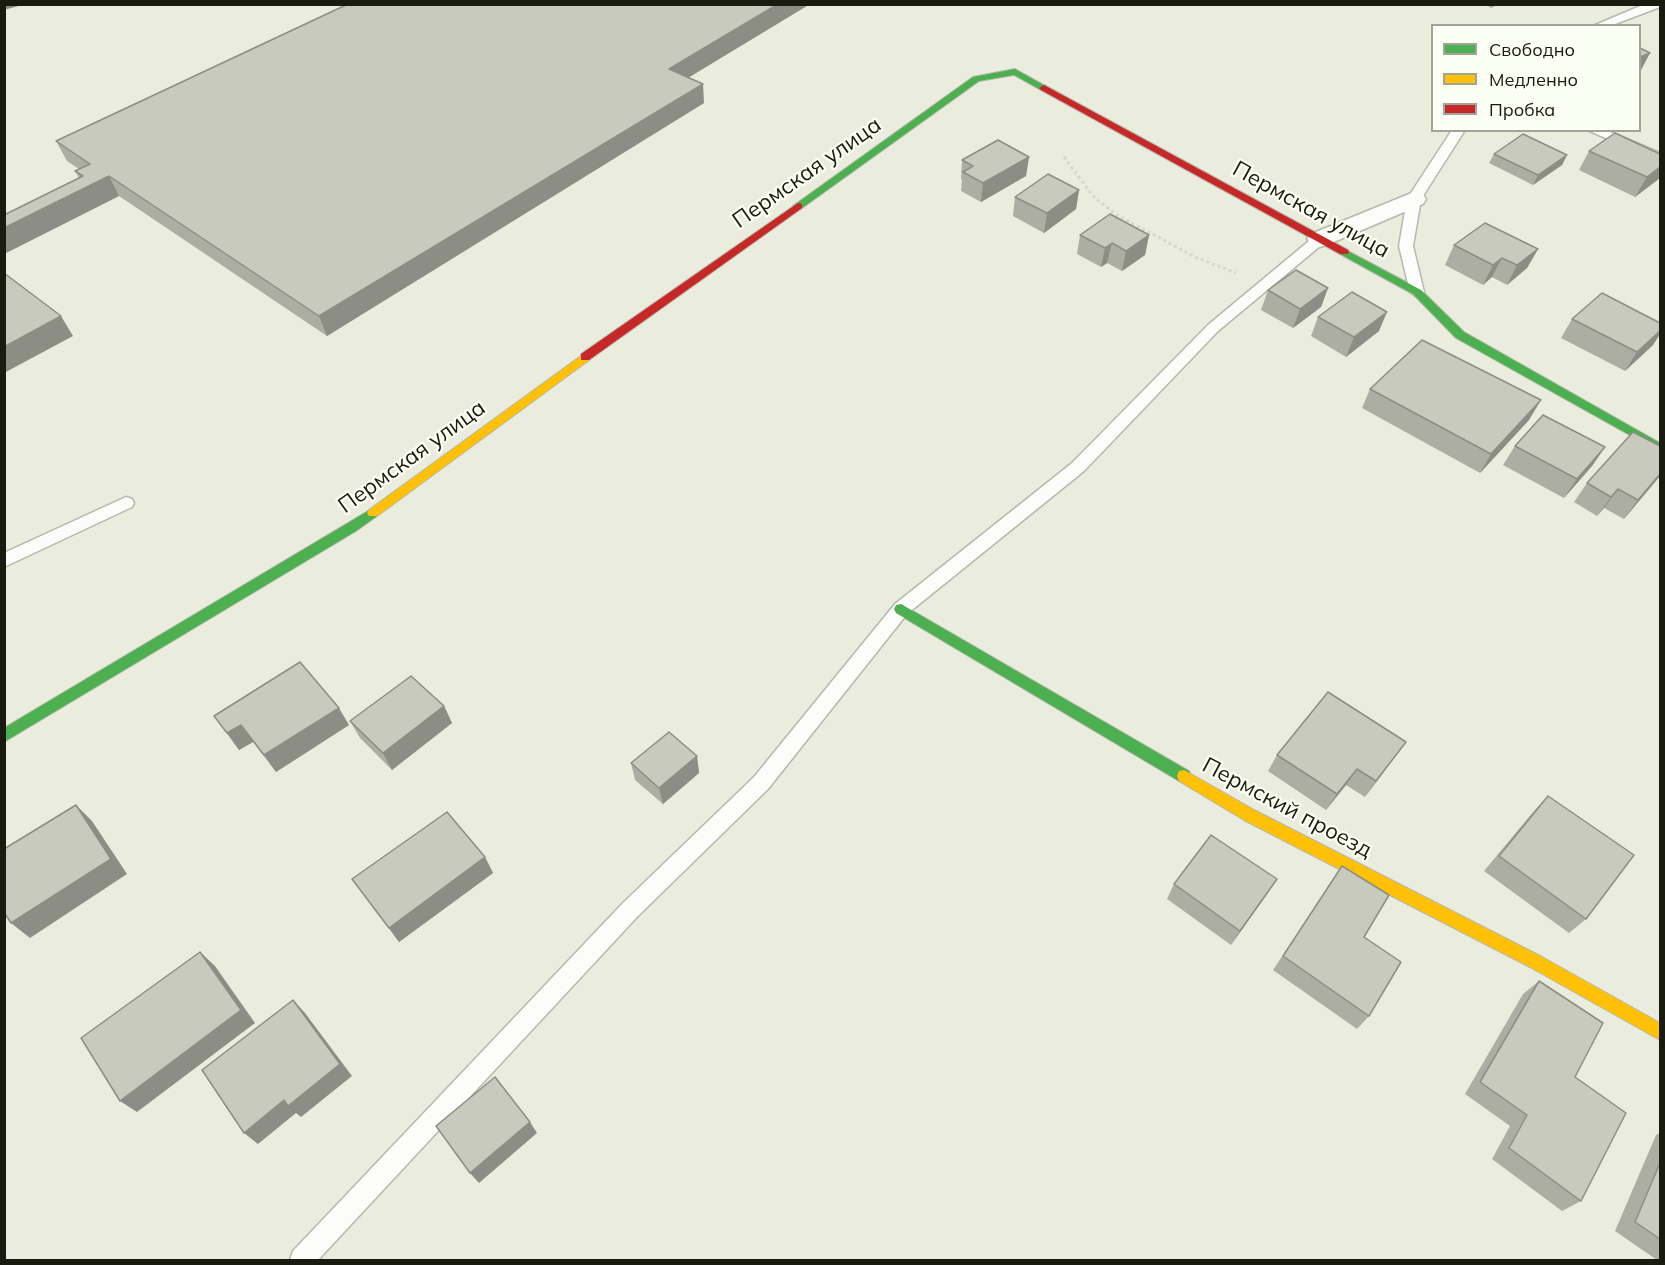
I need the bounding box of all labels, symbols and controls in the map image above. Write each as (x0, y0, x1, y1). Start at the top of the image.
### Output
legend (1431, 24, 1641, 132)
text: Свободно (1489, 38, 1575, 61)
text: Медленно (1489, 68, 1578, 91)
text: Пробка (1489, 98, 1555, 121)
street label: Пермская улица (728, 112, 886, 234)
street label: Пермская улица (1228, 156, 1394, 264)
street label: Пермская улица (333, 395, 491, 519)
street label: Пермский проезд (1198, 752, 1376, 864)

